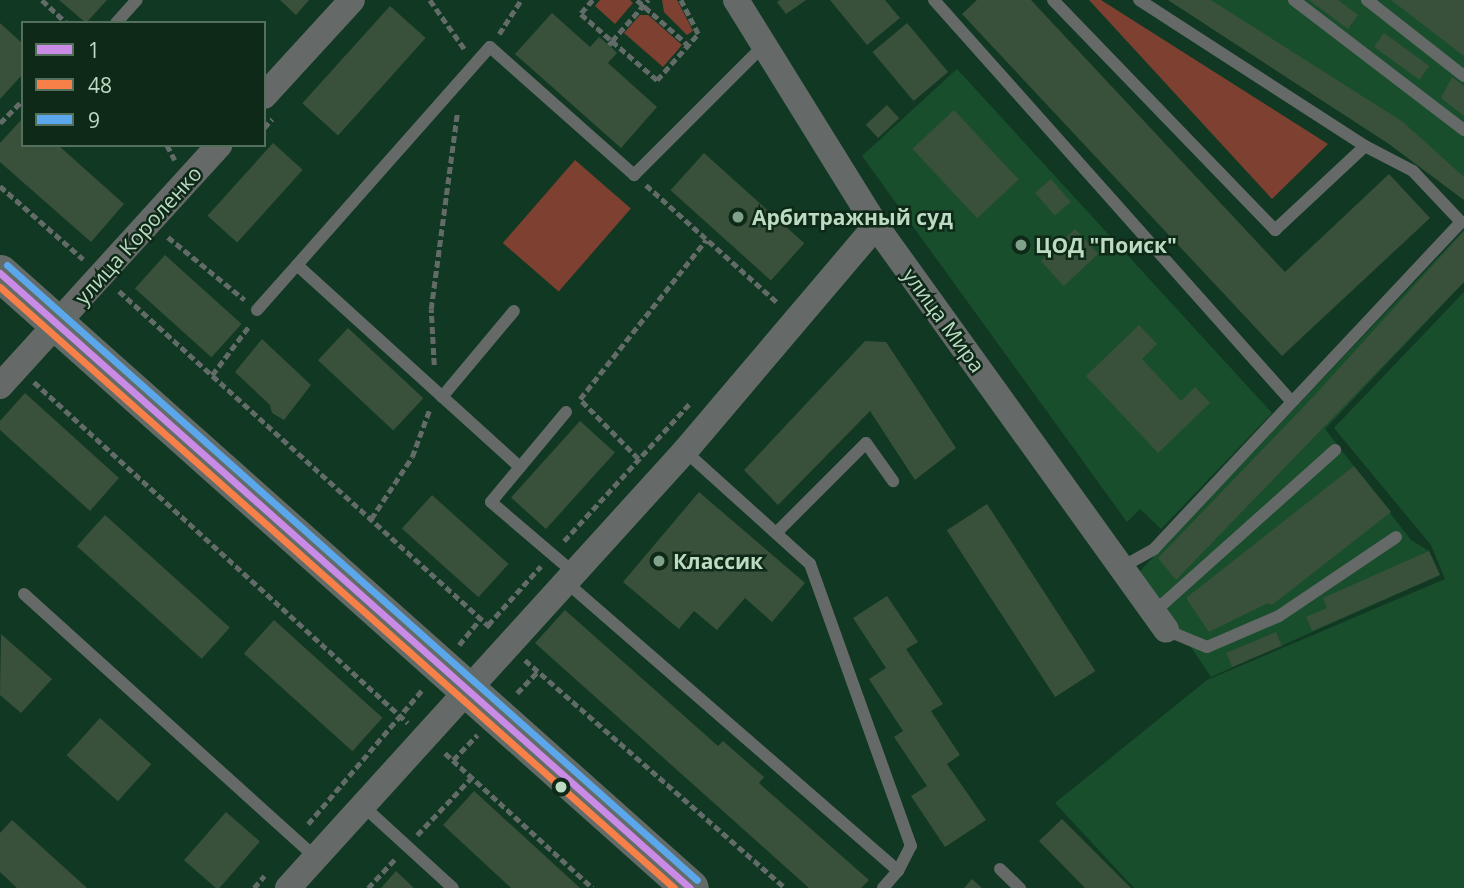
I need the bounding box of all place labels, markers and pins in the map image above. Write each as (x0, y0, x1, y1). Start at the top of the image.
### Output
place label: Арбитражный суд (752, 204, 953, 230)
marker: Арбитражный суд (730, 209, 746, 225)
place label: ЦОД "Поиск" (1035, 232, 1177, 258)
marker: ЦОД "Поиск" (1013, 237, 1029, 253)
place label: Классик (673, 548, 763, 574)
marker: Классик (651, 553, 667, 569)
unlabelled marker (554, 780, 568, 794)

